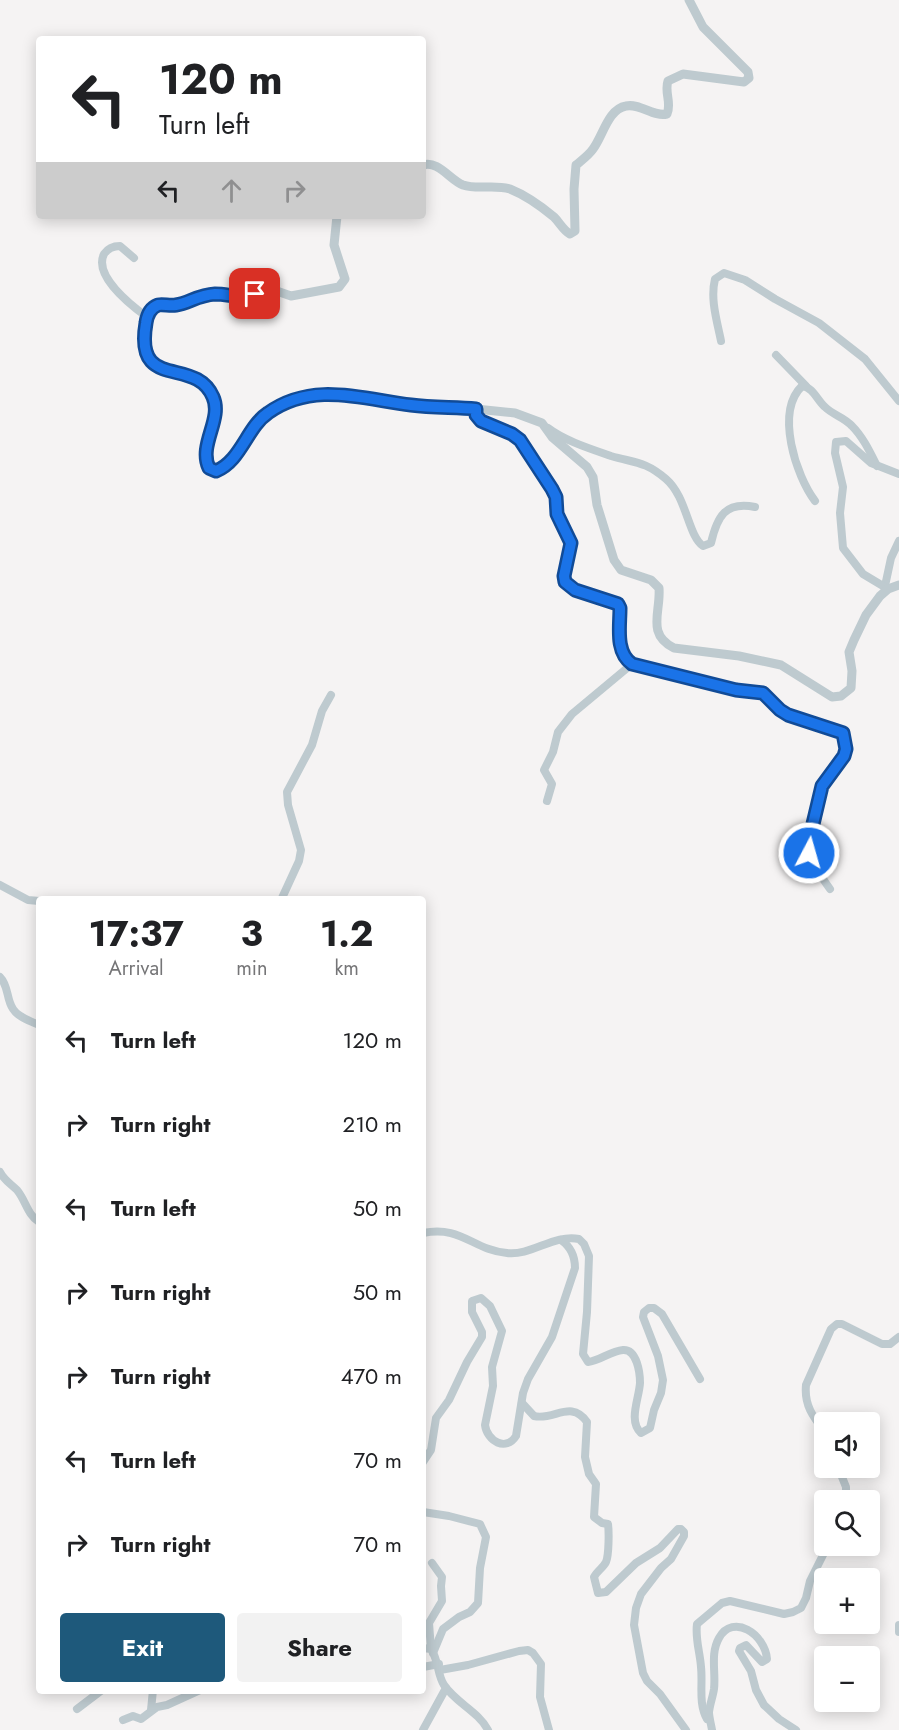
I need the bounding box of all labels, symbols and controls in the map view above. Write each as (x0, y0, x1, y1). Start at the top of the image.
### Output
text: 120 m (159, 49, 283, 110)
icon: left (60, 60, 138, 138)
text: Turn left (159, 105, 249, 144)
icon: left (152, 174, 185, 207)
icon: ahead (215, 174, 248, 207)
icon: right (278, 174, 311, 207)
pin (229, 268, 280, 319)
icon: arrive (238, 277, 271, 310)
position arrow (777, 821, 841, 885)
text: 17:37 (88, 907, 184, 959)
text: 3 (241, 907, 263, 959)
text: 1.2 (320, 907, 373, 959)
text: Arrival (108, 954, 164, 983)
text: min (236, 954, 267, 983)
text: km (334, 954, 359, 983)
icon: left (60, 1024, 93, 1057)
text: Turn left (111, 1024, 196, 1056)
text: 120 m (343, 1024, 402, 1056)
icon: right (60, 1108, 93, 1141)
text: Turn right (111, 1108, 211, 1140)
text: 210 m (343, 1108, 402, 1140)
icon: left (60, 1192, 93, 1225)
text: Turn left (111, 1192, 196, 1224)
text: 50 m (353, 1192, 402, 1224)
icon: right (60, 1276, 93, 1309)
text: Turn right (111, 1276, 211, 1308)
text: 50 m (353, 1276, 402, 1308)
icon: right (60, 1360, 93, 1393)
text: Turn right (111, 1360, 211, 1392)
text: 470 m (341, 1360, 402, 1392)
map controls (814, 1412, 880, 1712)
button: sound (814, 1412, 880, 1478)
icon: left (60, 1444, 93, 1477)
text: Turn left (111, 1444, 196, 1476)
text: 70 m (353, 1444, 402, 1476)
button: search (814, 1490, 880, 1556)
icon: right (60, 1528, 93, 1561)
text: Turn right (111, 1528, 211, 1560)
text: 70 m (353, 1528, 402, 1560)
button: + (814, 1568, 880, 1634)
button: Exit (60, 1613, 225, 1682)
button: Share (237, 1613, 402, 1682)
button: − (814, 1646, 880, 1712)

